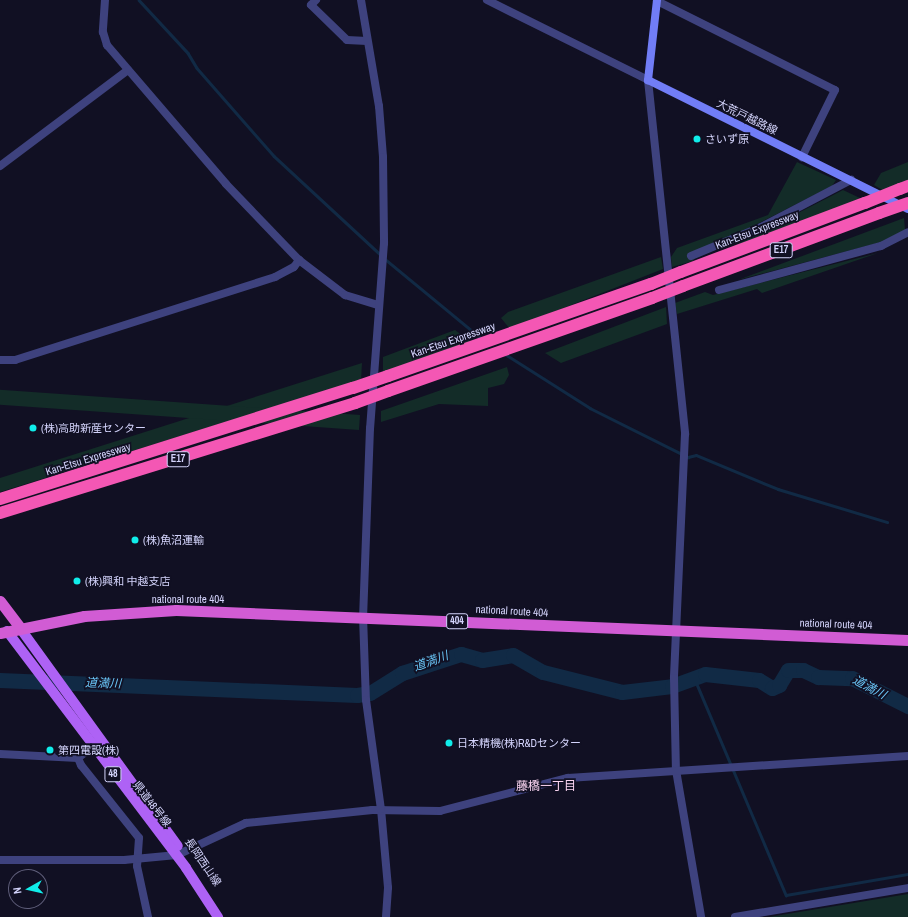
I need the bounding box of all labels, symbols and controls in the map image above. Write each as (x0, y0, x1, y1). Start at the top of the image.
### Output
street label: 大荒戸越路線 (714, 97, 780, 137)
place label: さいず原 (705, 132, 749, 146)
marker: さいず原 (692, 134, 702, 144)
street label: Kan-Etsu Expressway (713, 208, 801, 252)
road number: E17 (769, 242, 793, 258)
street label: Kan-Etsu Expressway (409, 319, 497, 361)
place label: (株)高助新産センター (41, 421, 146, 435)
marker: (株)高助新産センター (28, 423, 38, 433)
street label: Kan-Etsu Expressway (44, 440, 132, 478)
road number: E17 (166, 451, 190, 467)
place label: (株)魚沼運輸 (143, 533, 204, 547)
marker: (株)魚沼運輸 (130, 535, 140, 545)
place label: (株)興和 中越支店 (85, 574, 171, 588)
marker: (株)興和 中越支店 (72, 576, 82, 586)
street label: national route 404 (152, 592, 224, 606)
street label: national route 404 (475, 603, 549, 619)
road number: 404 (446, 613, 468, 629)
street label: national route 404 (799, 616, 873, 632)
water label: 道満川 (412, 649, 450, 675)
water label: 道満川 (850, 673, 888, 703)
water label: 道満川 (85, 676, 121, 692)
place label: 日本精機(株)R&Dセンター (457, 736, 581, 750)
marker: 日本精機(株)R&Dセンター (444, 738, 454, 748)
place label: 第四電設(株) (58, 743, 119, 757)
marker: 第四電設(株) (45, 745, 55, 755)
road number: 48 (104, 766, 122, 782)
street label: 県道48号線 (130, 779, 174, 829)
district label: 藤橋一丁目 (516, 780, 576, 794)
street label: 長岡西山線 (182, 836, 224, 888)
north arrow (8, 869, 48, 909)
text: N (10, 886, 24, 895)

